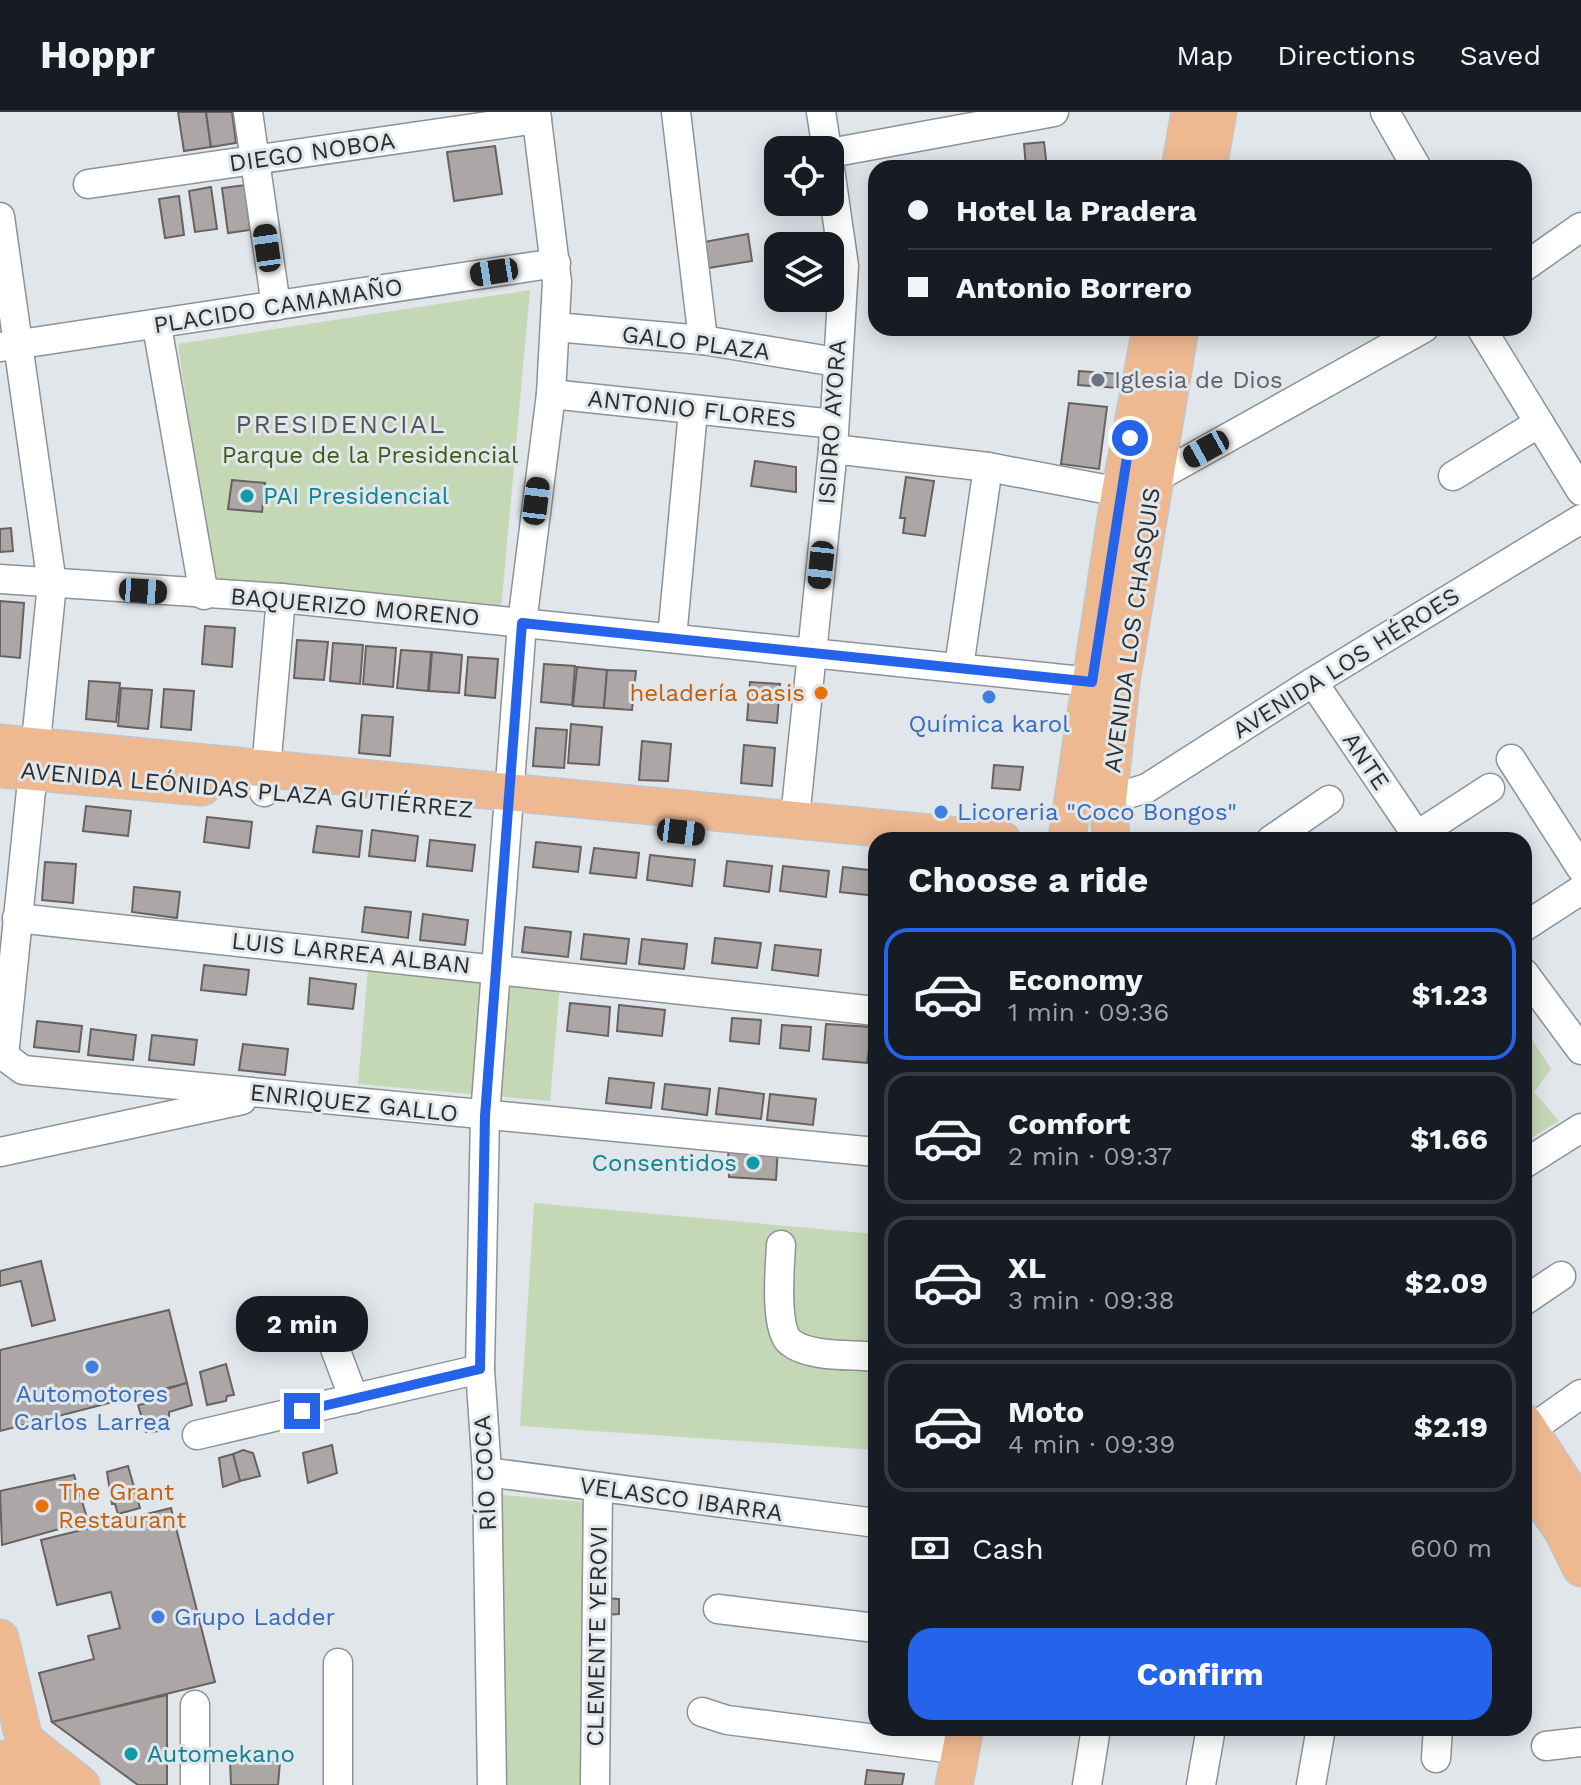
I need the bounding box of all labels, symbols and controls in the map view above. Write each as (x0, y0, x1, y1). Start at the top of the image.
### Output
text: Hoppr (40, 33, 155, 77)
text: Map (1176, 39, 1233, 72)
text: Directions (1277, 39, 1416, 72)
text: Saved (1460, 39, 1541, 72)
street label: DIEGO NOBOA (227, 126, 397, 178)
map controls (764, 136, 844, 312)
button: locate (764, 136, 844, 216)
text: Hotel la Pradera (956, 193, 1197, 228)
car (252, 223, 282, 273)
button: layers (764, 232, 844, 312)
car (468, 256, 520, 288)
text: Antonio Borrero (956, 270, 1192, 305)
street label: PLACIDO CAMAMAÑO (151, 272, 405, 340)
street label: GALO PLAZA (620, 320, 772, 366)
street label: ISIDRO AYORA (812, 338, 852, 505)
place label: Iglesia de Dios (1114, 366, 1283, 394)
marker: Iglesia de Dios (1089, 371, 1107, 389)
street label: ANTONIO FLORES (586, 384, 798, 434)
district label: PRESIDENCIAL (236, 409, 446, 439)
route start (1112, 420, 1148, 456)
car (1179, 427, 1233, 471)
park label: Parque de la Presidencial (222, 441, 519, 469)
car (521, 476, 551, 526)
place label: PAI Presidencial (263, 482, 450, 510)
street label: AVENIDA LOS CHASQUIS (1098, 486, 1166, 774)
marker: PAI Presidencial (238, 487, 256, 505)
car (807, 540, 835, 590)
car (118, 577, 168, 605)
street label: BAQUERIZO MORENO (229, 582, 481, 632)
street label: AVENIDA LOS HÉROES (1227, 582, 1465, 744)
place label: heladería oasis (629, 679, 805, 707)
marker: heladería oasis (812, 684, 830, 702)
marker: Química karol (980, 688, 998, 706)
place label: Química karol (908, 710, 1070, 738)
street label: ANTE (1337, 727, 1395, 795)
street label: AVENIDA LEÓNIDAS PLAZA GUTIÉRREZ (19, 756, 475, 824)
place label: Licoreria "Coco Bongos" (957, 798, 1237, 826)
marker: Licoreria "Coco Bongos" (932, 803, 950, 821)
car (656, 817, 706, 847)
text: Choose a ride (908, 859, 1148, 901)
street label: LUIS LARREA ALBAN (230, 927, 472, 979)
icon: car (912, 958, 984, 1030)
text: Economy (1008, 962, 1143, 997)
text: $1.23 (1411, 977, 1488, 1012)
text: 1 min · 09:36 (1008, 997, 1169, 1027)
street label: ENRIQUEZ GALLO (249, 1078, 459, 1128)
icon: car (912, 1102, 984, 1174)
text: Comfort (1008, 1106, 1130, 1141)
text: $1.66 (1410, 1121, 1488, 1156)
text: 2 min · 09:37 (1008, 1141, 1172, 1171)
place label: Consentidos (592, 1149, 737, 1177)
marker: Consentidos (744, 1154, 762, 1172)
icon: car (912, 1246, 984, 1318)
text: XL (1008, 1250, 1046, 1285)
text: $2.09 (1405, 1265, 1488, 1300)
text: 3 min · 09:38 (1008, 1285, 1175, 1315)
callout: 2 min (236, 1295, 368, 1351)
text: 2 min (266, 1309, 338, 1339)
marker: Automotores Carlos Larrea (83, 1358, 101, 1376)
place label: Automotores Carlos Larrea (14, 1380, 170, 1436)
icon: car (912, 1390, 984, 1462)
route end (284, 1393, 320, 1429)
text: Moto (1008, 1394, 1084, 1429)
text: $2.19 (1414, 1409, 1488, 1444)
street label: RÍO COCA (468, 1414, 502, 1532)
text: 4 min · 09:39 (1008, 1429, 1175, 1459)
street label: VELASCO IBARRA (578, 1471, 785, 1527)
place label: The Grant Restaurant (58, 1478, 186, 1534)
marker: The Grant Restaurant (33, 1497, 51, 1515)
street label: CLEMENTE YEROVI (581, 1525, 613, 1747)
icon: cash (908, 1526, 952, 1570)
text: Cash (972, 1531, 1044, 1566)
text: 600 m (1410, 1533, 1492, 1563)
place label: Grupo Ladder (174, 1603, 335, 1631)
marker: Grupo Ladder (149, 1608, 167, 1626)
button: Confirm (908, 1628, 1492, 1720)
place label: Automekano (147, 1740, 295, 1768)
marker: Automekano (122, 1745, 140, 1763)

